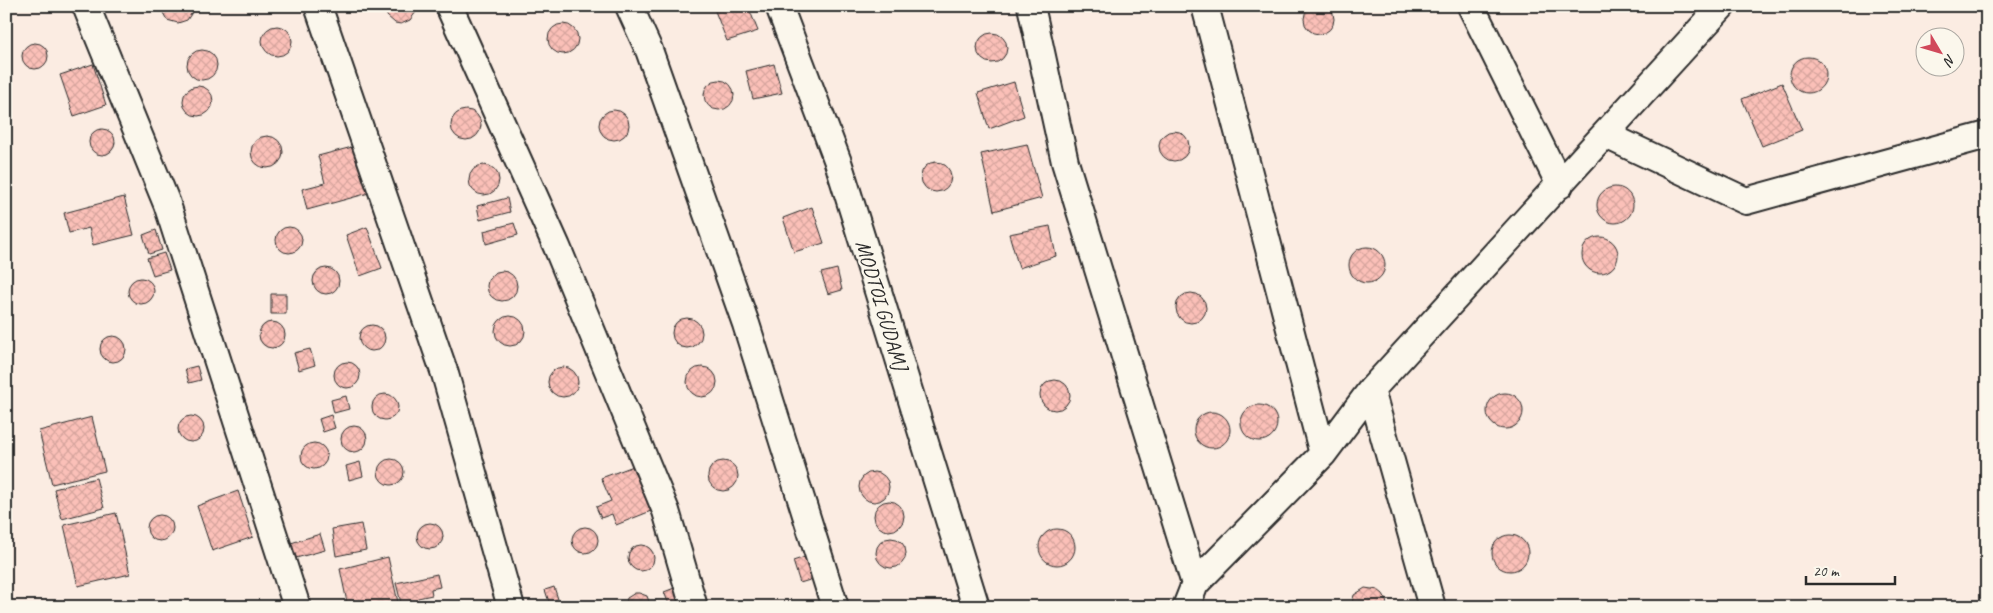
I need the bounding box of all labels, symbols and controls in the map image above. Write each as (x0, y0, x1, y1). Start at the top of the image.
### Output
north arrow (1916, 28, 1966, 78)
text: N (1939, 51, 1959, 70)
street label: MODTOI GUDAMJ (850, 237, 915, 376)
scale bar (1806, 553, 1894, 585)
text: 20 m (1813, 562, 1840, 581)

